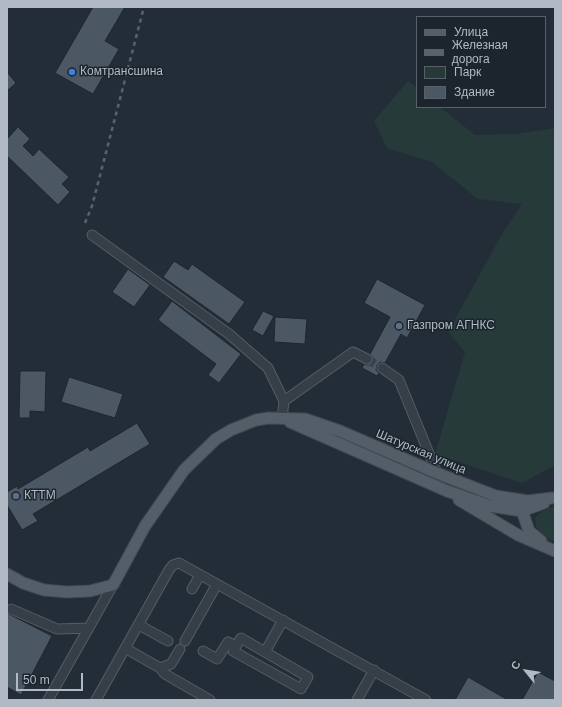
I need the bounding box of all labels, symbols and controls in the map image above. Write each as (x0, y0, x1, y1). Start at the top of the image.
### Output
legend (416, 16, 546, 108)
text: Улица (454, 25, 488, 39)
text: Железная дорога (452, 38, 508, 66)
place label: Комтрансшина (80, 65, 163, 79)
text: Парк (454, 65, 481, 79)
marker: Комтрансшина (67, 67, 77, 77)
text: Здание (454, 85, 495, 99)
place label: Газпром АГНКС (407, 319, 495, 333)
marker: Газпром АГНКС (394, 321, 404, 331)
street label: Шатурская улица (374, 427, 468, 477)
place label: КТТМ (24, 489, 56, 503)
marker: КТТМ (11, 491, 21, 501)
north arrow (506, 651, 546, 691)
text: С (508, 659, 523, 671)
scale bar (18, 665, 85, 691)
text: 50 m (23, 673, 50, 687)

